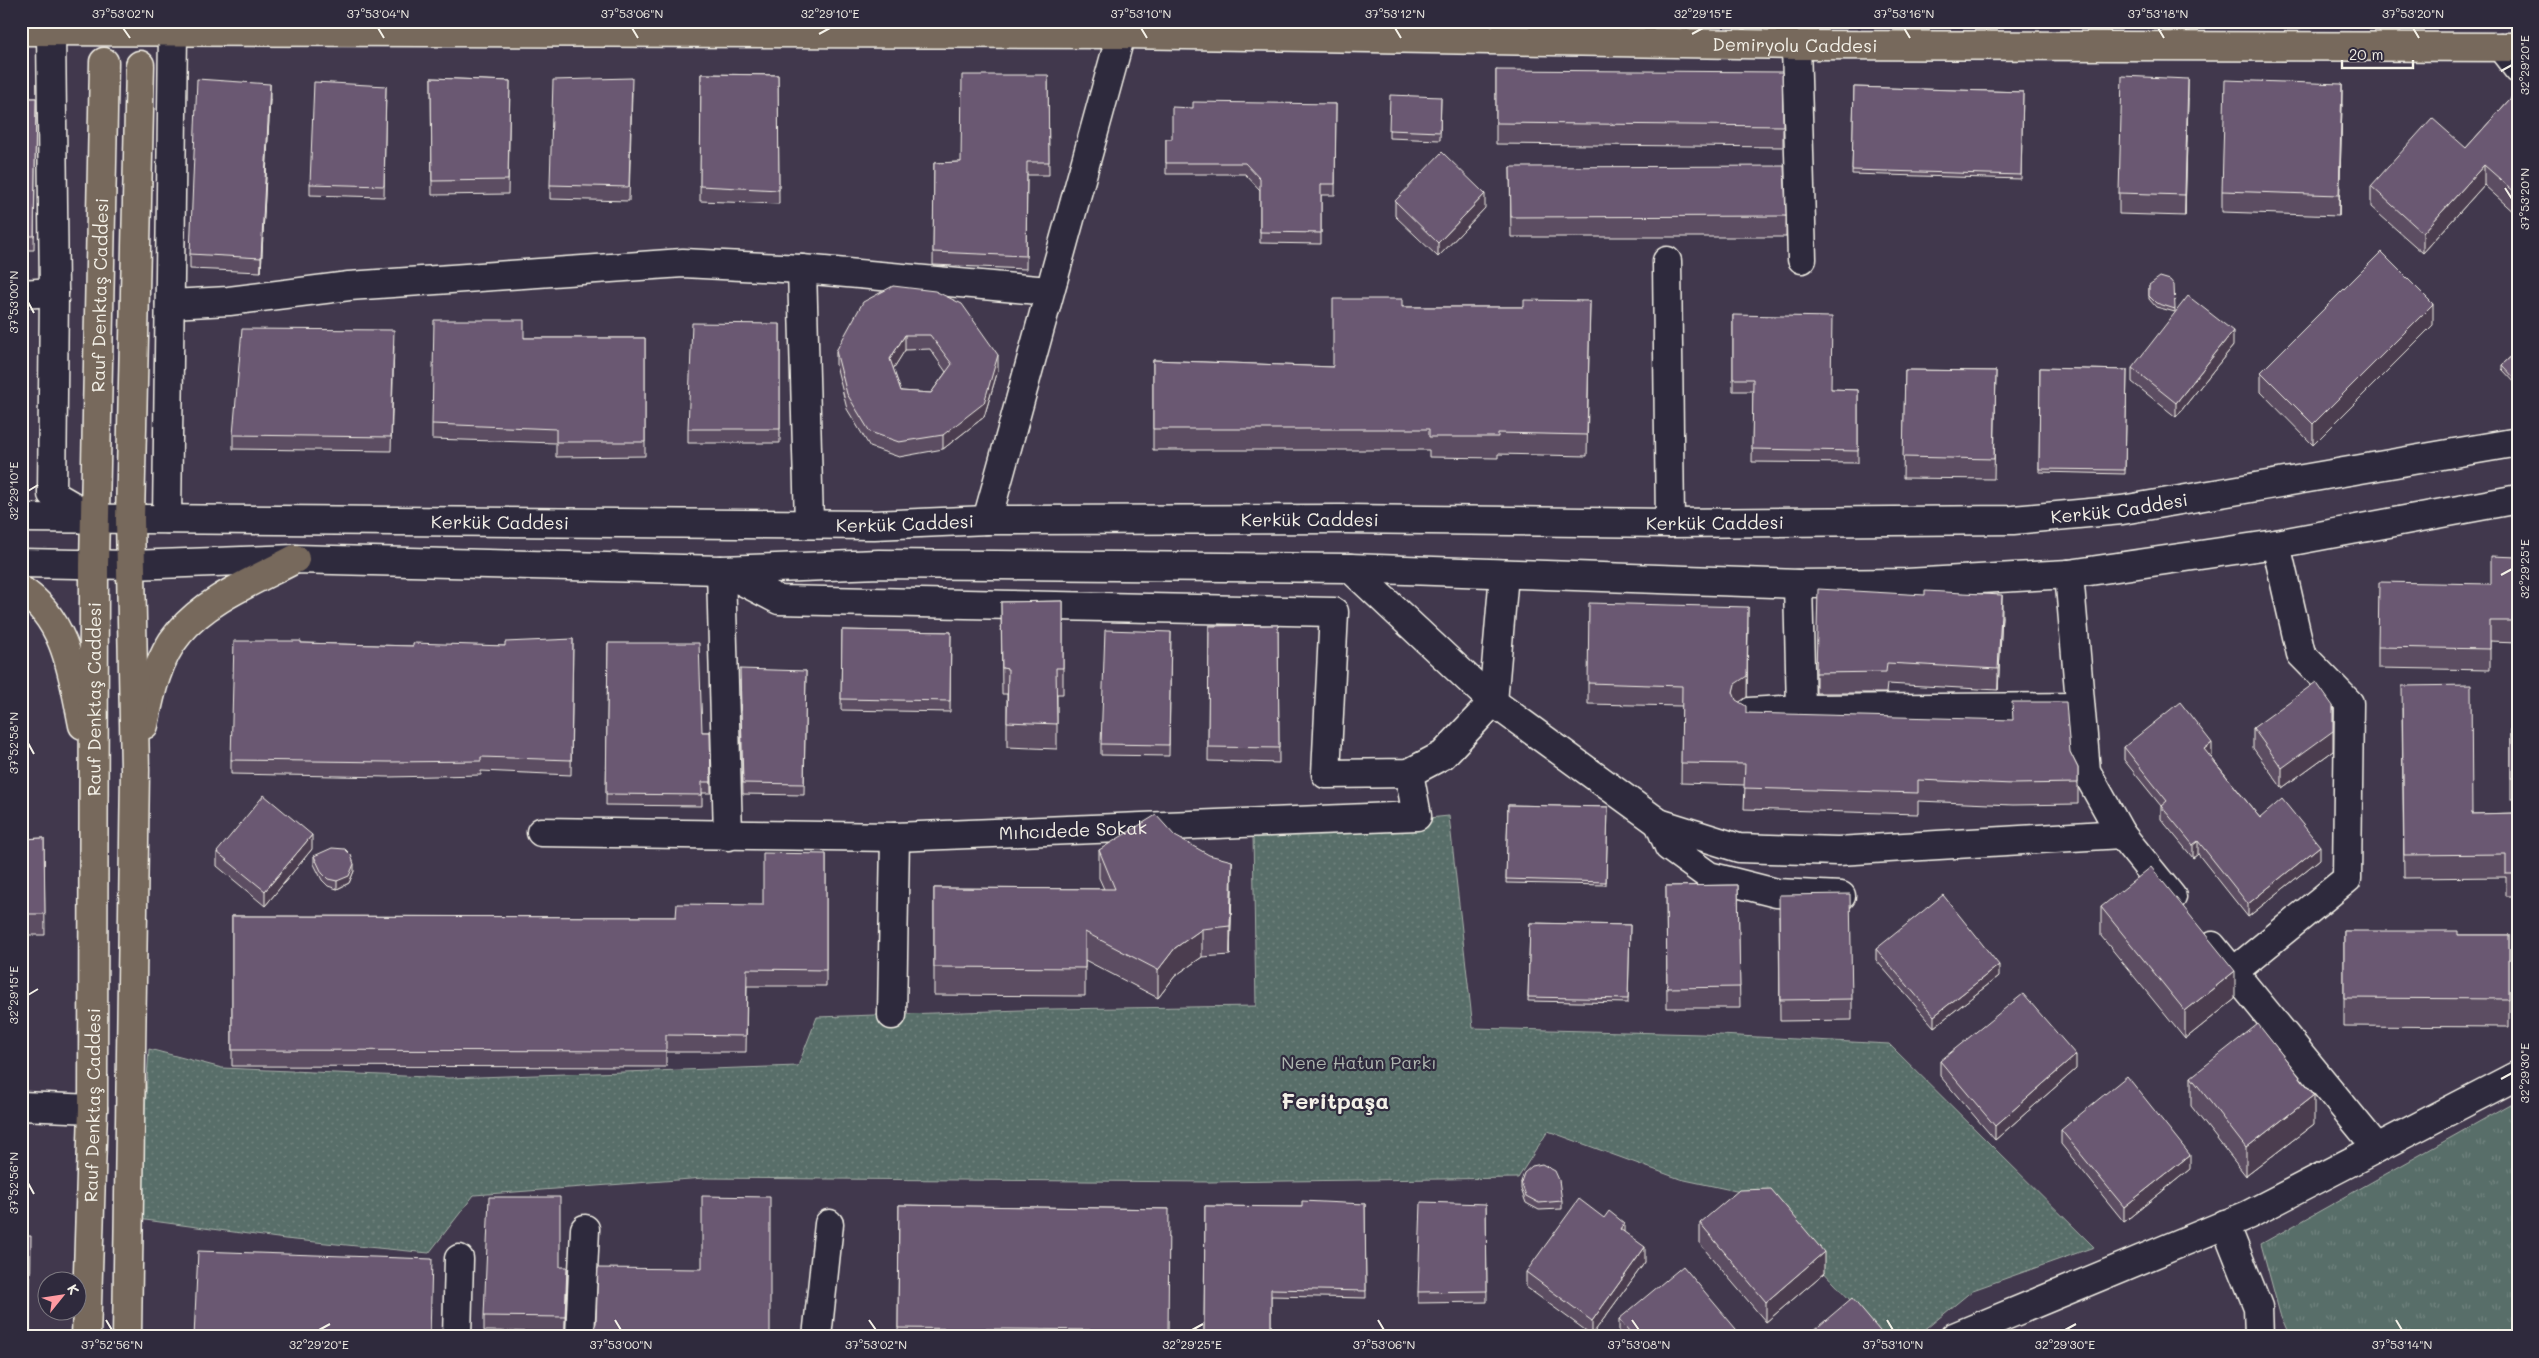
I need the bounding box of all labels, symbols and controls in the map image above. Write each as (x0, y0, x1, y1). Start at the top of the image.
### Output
text: 37°53'02"N (92, 5, 154, 21)
text: 37°53'04"N (347, 5, 409, 21)
text: 37°53'06"N (601, 5, 663, 21)
text: 32°29'10"E (801, 5, 859, 21)
text: 37°53'10"N (1111, 5, 1171, 21)
text: 37°53'12"N (1365, 5, 1425, 21)
text: 32°29'15"E (1674, 5, 1732, 21)
text: 37°53'16"N (1874, 5, 1934, 21)
text: 37°53'18"N (2128, 5, 2188, 21)
text: 37°53'20"N (2382, 5, 2444, 21)
street label: Demiryolu Caddesi (1712, 32, 1877, 57)
text: 32°29'20"E (2516, 35, 2532, 95)
scale bar (2342, 38, 2413, 70)
text: 20 m (2349, 44, 2383, 64)
text: 37°53'20"N (2516, 168, 2532, 230)
street label: Rauf Denktaş Caddesi (85, 198, 113, 393)
text: 37°53'00"N (5, 271, 21, 333)
text: 32°29'10"E (5, 462, 21, 520)
street label: Kerkük Caddesi (2049, 487, 2190, 529)
street label: Kerkük Caddesi (1241, 507, 1379, 531)
street label: Kerkük Caddesi (431, 509, 569, 534)
street label: Kerkük Caddesi (836, 509, 975, 537)
street label: Kerkük Caddesi (1646, 510, 1784, 535)
text: 32°29'25"E (2516, 539, 2532, 599)
street label: Rauf Denktaş Caddesi (82, 602, 106, 796)
text: 37°52'58"N (5, 712, 21, 774)
street label: Mıhcıdede Sokak (998, 815, 1148, 845)
text: 32°29'15"E (5, 966, 21, 1024)
street label: Rauf Denktaş Caddesi (78, 1008, 105, 1203)
text: 32°29'30"E (2516, 1043, 2532, 1103)
park label: Nene Hatun Parkı (1281, 1050, 1437, 1074)
district label: Feritpaşa (1281, 1086, 1389, 1115)
text: 37°52'56"N (5, 1152, 21, 1214)
north arrow (38, 1270, 88, 1320)
text: K (63, 1281, 84, 1298)
text: 37°52'56"N (81, 1336, 143, 1352)
text: 32°29'20"E (289, 1336, 349, 1352)
text: 37°53'00"N (590, 1336, 652, 1352)
text: 37°53'02"N (845, 1336, 907, 1352)
text: 32°29'25"E (1162, 1336, 1222, 1352)
text: 37°53'06"N (1353, 1336, 1415, 1352)
text: 37°53'08"N (1608, 1336, 1670, 1352)
text: 37°53'10"N (1863, 1336, 1923, 1352)
text: 32°29'30"E (2035, 1336, 2095, 1352)
text: 37°53'14"N (2372, 1336, 2432, 1352)

